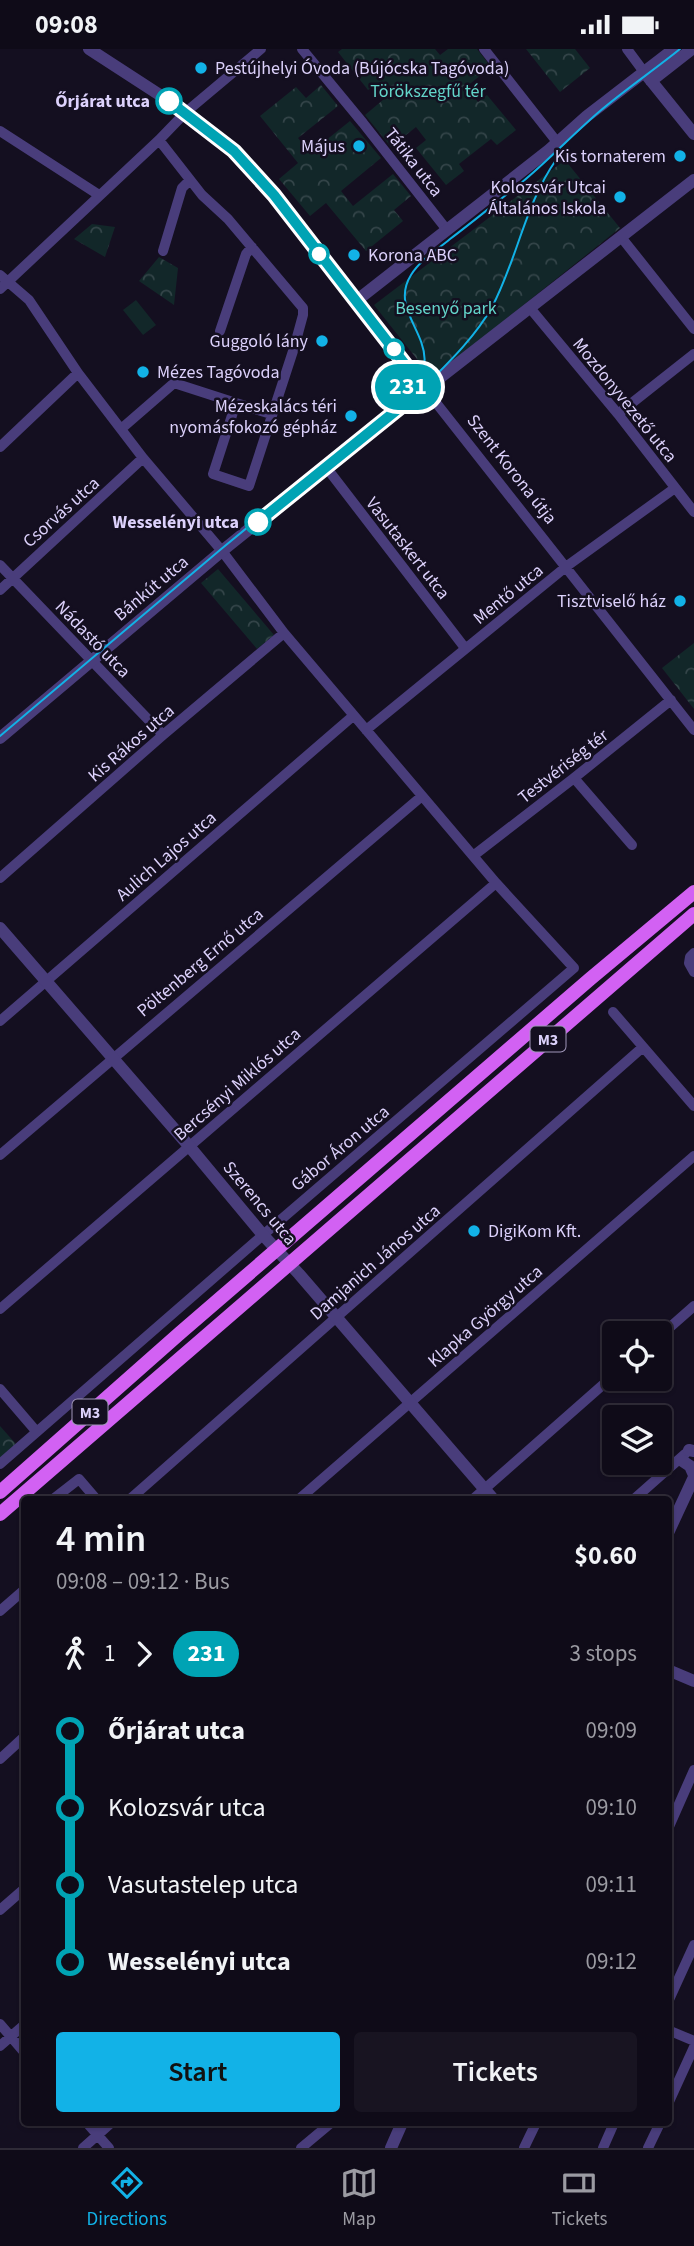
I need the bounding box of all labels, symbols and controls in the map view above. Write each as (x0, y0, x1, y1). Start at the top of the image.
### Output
text: 09:08 (35, 6, 98, 43)
place label: Pestújhelyi Óvoda (Bújócska Tagóvoda) (215, 56, 509, 81)
marker: Pestújhelyi Óvoda (Bújócska Tagóvoda) (193, 60, 209, 76)
park label: Törökszegfű tér (370, 79, 486, 104)
marker: Őrjárat utca (156, 88, 182, 114)
place label: Őrjárat utca (55, 89, 150, 114)
street label: Tátika utca (379, 122, 449, 202)
place label: Május (301, 134, 345, 159)
marker: Május (351, 138, 367, 154)
place label: Kis tornaterem (555, 144, 666, 169)
marker: Kis tornaterem (672, 148, 688, 164)
place label: Kolozsvár Utcai Általános Iskola (488, 175, 606, 221)
marker: Kolozsvár Utcai Általános Iskola (612, 189, 628, 205)
place label: Korona ABC (368, 243, 457, 268)
unlabelled marker (309, 244, 329, 264)
marker: Korona ABC (346, 247, 362, 263)
park label: Besenyő park (395, 296, 497, 321)
place label: Guggoló lány (210, 329, 309, 354)
marker: Guggoló lány (314, 333, 330, 349)
street label: Mozdonyvezető utca (567, 333, 683, 468)
unlabelled marker (384, 339, 404, 359)
place label: Mézes Tagóvoda (157, 360, 280, 385)
marker: Mézes Tagóvoda (135, 364, 151, 380)
line badge: 231 (368, 364, 448, 410)
text: 231 (389, 369, 427, 404)
place label: Mézeskalács téri nyomásfokozó gépház (169, 394, 337, 440)
marker: Mézeskalács téri nyomásfokozó gépház (343, 408, 359, 424)
street label: Szent Korona útja (461, 409, 562, 530)
street label: Csorvás utca (18, 471, 105, 554)
street label: Vasutaskert utca (360, 492, 456, 605)
marker: Wesselényi utca (245, 509, 271, 535)
place label: Wesselényi utca (113, 510, 239, 535)
street label: Bánkút utca (109, 550, 194, 627)
street label: Mentő utca (468, 558, 549, 630)
place label: Tisztviselő ház (557, 589, 666, 614)
marker: Tisztviselő ház (672, 593, 688, 609)
street label: Nádastó utca (49, 595, 136, 684)
street label: Kis Rákos utca (83, 699, 180, 788)
street label: Testvériség tér (513, 723, 614, 810)
street label: Aulich Lajos utca (111, 806, 222, 907)
street label: Pöltenberg Ernő utca (132, 902, 269, 1023)
street label: Bercsényi Miklós utca (168, 1022, 306, 1147)
road number: M3 (530, 1027, 566, 1051)
street label: Gábor Áron utca (286, 1100, 395, 1197)
street label: Szerencs utca (217, 1156, 302, 1251)
street label: Damjanich János utca (305, 1199, 446, 1326)
place label: DigiKom Kft. (488, 1219, 581, 1244)
marker: DigiKom Kft. (466, 1223, 482, 1239)
street label: Klapka György utca (422, 1259, 548, 1373)
map controls (602, 1321, 672, 1475)
button: locate (602, 1321, 672, 1391)
road number: M3 (72, 1399, 108, 1425)
button: layers (602, 1405, 672, 1475)
text: 4 min (56, 1512, 146, 1566)
text: $0.60 (574, 1537, 637, 1574)
text: 09:08 – 09:12 · Bus (56, 1565, 230, 1598)
icon: walk (56, 1635, 94, 1673)
icon: forward (125, 1635, 163, 1673)
text: 231 (187, 1636, 225, 1671)
text: 1 (104, 1637, 115, 1670)
text: 3 stops (570, 1637, 637, 1670)
text: Őrjárat utca (108, 1712, 245, 1749)
text: 09:09 (586, 1714, 637, 1747)
text: Kolozsvár utca (108, 1789, 266, 1826)
text: 09:10 (586, 1791, 637, 1824)
text: Vasutastelep utca (108, 1866, 298, 1903)
text: 09:11 (586, 1868, 637, 1901)
text: Wesselényi utca (108, 1943, 291, 1980)
text: 09:12 (586, 1945, 637, 1978)
button: Start (56, 2032, 340, 2112)
button: Tickets (354, 2032, 637, 2112)
tab: Directions (87, 2164, 167, 2233)
tab: Map (340, 2164, 378, 2233)
tab: Tickets (551, 2164, 607, 2233)

